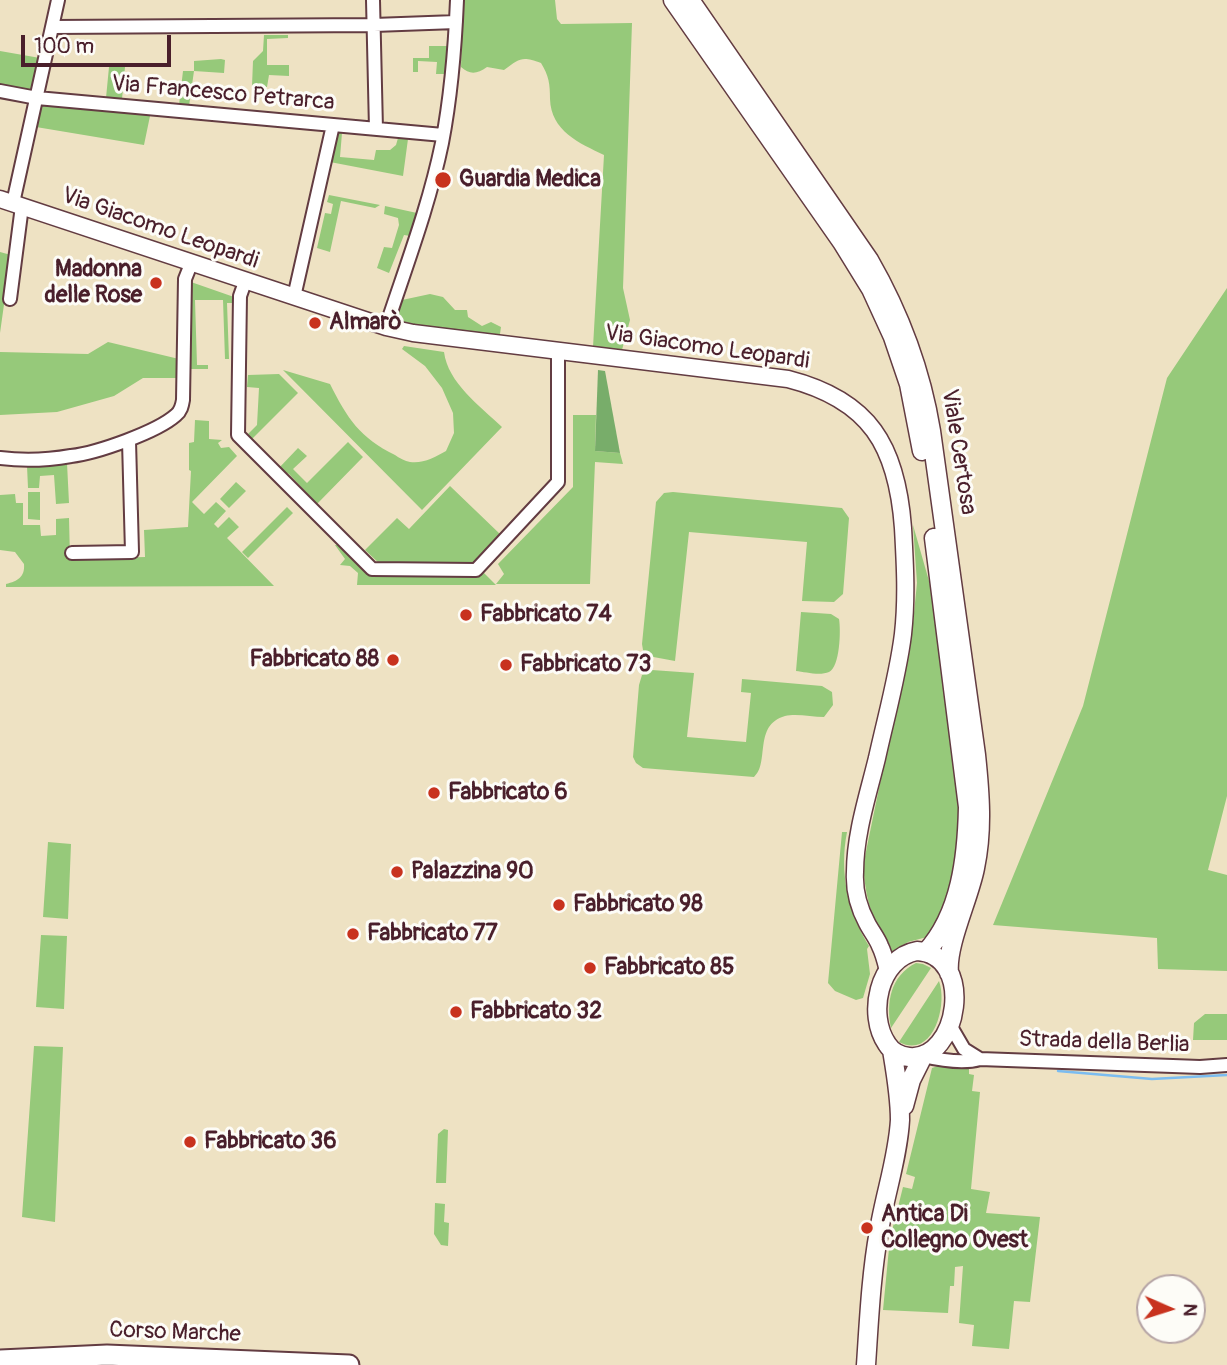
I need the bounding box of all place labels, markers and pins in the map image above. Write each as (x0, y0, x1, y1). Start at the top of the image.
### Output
place label: Guardia Medica (459, 166, 601, 194)
marker: Guardia Medica (433, 170, 453, 190)
place label: Madonna delle Rose (45, 256, 142, 310)
marker: Madonna delle Rose (148, 275, 164, 291)
place label: Almarò (329, 309, 401, 337)
marker: Almarò (307, 315, 323, 331)
place label: Fabbricato 74 (480, 601, 612, 629)
marker: Fabbricato 74 (458, 607, 474, 623)
place label: Fabbricato 88 (249, 646, 379, 674)
place label: Fabbricato 73 (520, 651, 651, 679)
marker: Fabbricato 88 (385, 652, 401, 668)
marker: Fabbricato 73 (498, 657, 514, 673)
place label: Fabbricato 6 (448, 779, 568, 807)
marker: Fabbricato 6 (426, 785, 442, 801)
place label: Palazzina 90 (411, 858, 534, 886)
marker: Palazzina 90 (389, 864, 405, 880)
place label: Fabbricato 98 (573, 891, 703, 919)
marker: Fabbricato 98 (551, 897, 567, 913)
place label: Fabbricato 77 (367, 920, 498, 948)
marker: Fabbricato 77 (345, 926, 361, 942)
place label: Fabbricato 85 (604, 954, 734, 982)
marker: Fabbricato 85 (582, 960, 598, 976)
place label: Fabbricato 32 (470, 998, 602, 1026)
marker: Fabbricato 32 (448, 1004, 464, 1020)
place label: Fabbricato 36 (204, 1128, 337, 1156)
marker: Fabbricato 36 (182, 1134, 198, 1150)
place label: Antica Di Collegno Ovest (881, 1201, 1028, 1255)
marker: Antica Di Collegno Ovest (859, 1220, 875, 1236)

